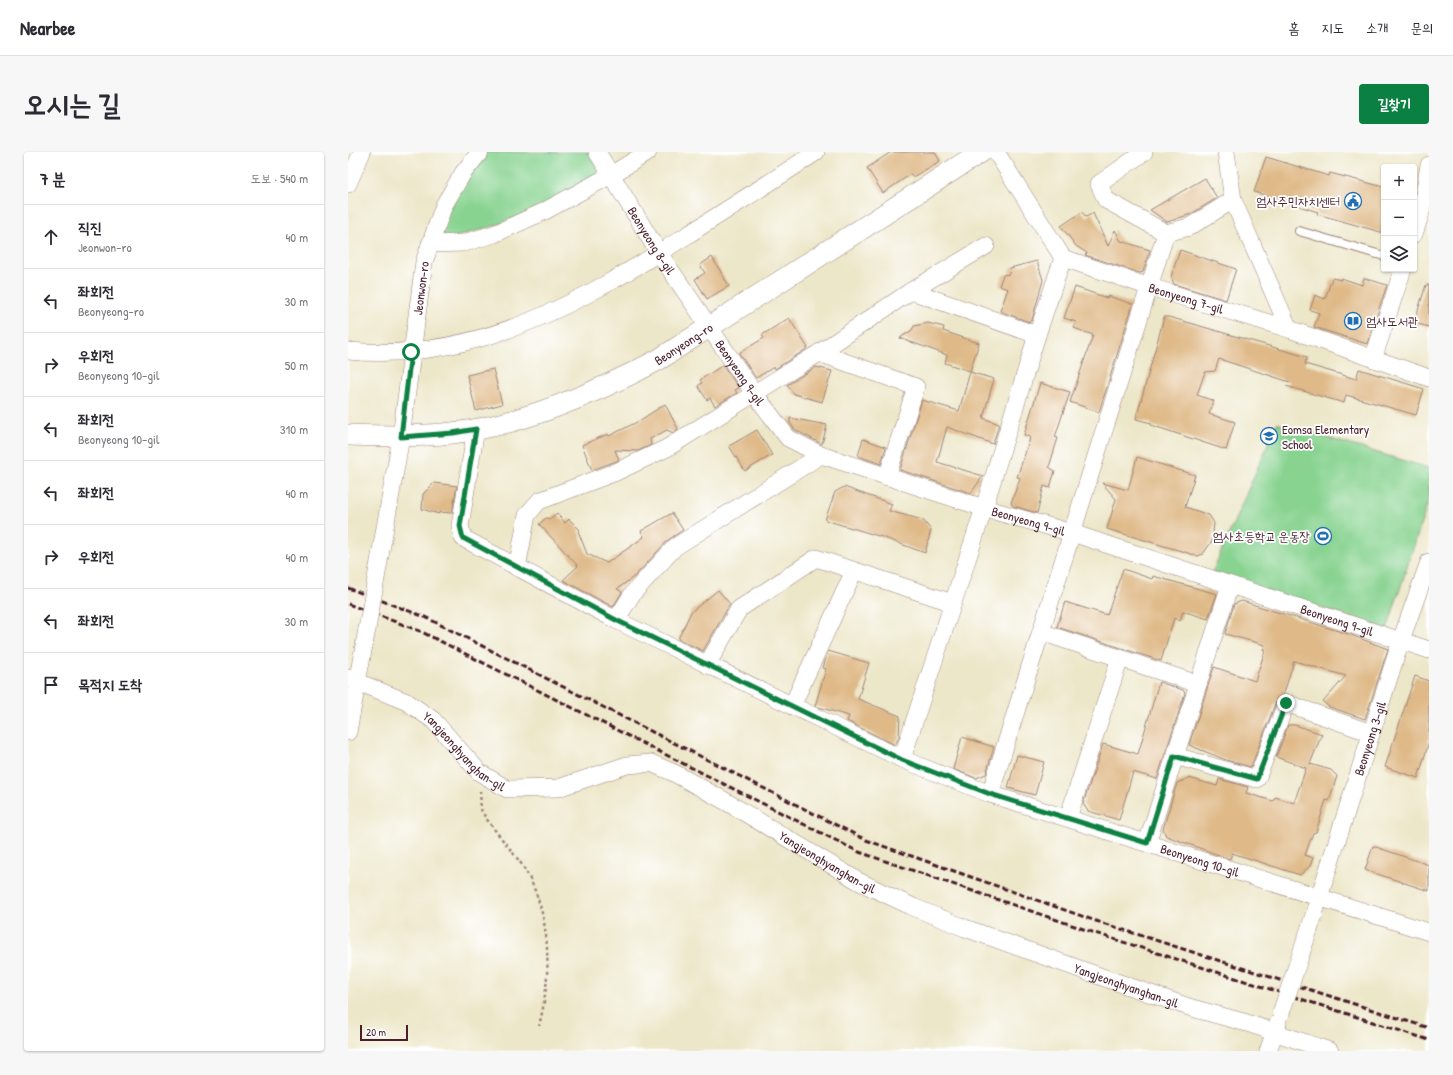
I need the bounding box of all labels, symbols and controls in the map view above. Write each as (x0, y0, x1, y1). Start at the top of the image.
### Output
text: Nearbee (20, 15, 75, 41)
text: 홈 (1288, 18, 1299, 37)
text: 지도 (1321, 18, 1344, 37)
text: 소개 (1366, 18, 1388, 37)
text: 문의 (1410, 18, 1433, 37)
button: 길찾기 (1359, 84, 1429, 124)
text: 오시는 길 (24, 85, 121, 123)
map controls (1381, 164, 1417, 272)
button: + (1381, 164, 1417, 200)
text: 7 분 (40, 167, 66, 190)
text: 도보 · 540 m (250, 169, 308, 187)
public building icon: 엄사주민자치센터 (1343, 191, 1363, 211)
place label: 엄사주민자치센터 (1256, 192, 1340, 210)
button: − (1381, 200, 1417, 236)
street label: Beonyeong 8-gil (624, 203, 680, 278)
text: 직진 (78, 217, 102, 238)
icon: ahead (40, 226, 62, 248)
text: 40 m (285, 228, 308, 246)
button: layers (1381, 236, 1417, 272)
text: Jeonwon-ro (78, 238, 132, 256)
street label: Jeonwon-ro (408, 260, 433, 316)
street label: Beonyeong 7-gil (1147, 278, 1226, 318)
text: 좌회전 (78, 281, 114, 302)
icon: left (40, 290, 62, 312)
text: 30 m (285, 292, 308, 310)
text: Beonyeong-ro (78, 302, 144, 320)
library icon: 엄사도서관 (1343, 311, 1363, 331)
place label: 엄사도서관 (1366, 312, 1418, 330)
street label: Beonyeong-ro (651, 318, 716, 369)
street label: Beonyeong 9-gil (711, 336, 769, 409)
route start (402, 343, 420, 361)
text: 우회전 (78, 345, 114, 366)
icon: right (40, 354, 62, 376)
text: 50 m (285, 356, 308, 374)
text: Beonyeong 10-gil (78, 366, 159, 384)
text: 좌회전 (78, 409, 114, 430)
icon: left (40, 418, 62, 440)
text: 310 m (280, 420, 308, 438)
place label: Eomsa Elementary School (1282, 420, 1370, 453)
school or university icon: Eomsa Elementary School (1259, 426, 1279, 446)
text: Beonyeong 10-gil (78, 430, 159, 448)
icon: left (40, 482, 62, 504)
text: 좌회전 (78, 482, 114, 503)
text: 40 m (285, 484, 308, 502)
street label: Beonyeong 9-gil (990, 502, 1068, 540)
sports icon: 엄사초등학교 운동장 (1313, 526, 1333, 546)
place label: 엄사초등학교 운동장 (1213, 527, 1310, 545)
icon: right (40, 546, 62, 568)
text: 우회전 (78, 546, 114, 567)
text: 40 m (285, 548, 308, 566)
street label: Beonyeong 9-gil (1298, 600, 1376, 640)
icon: left (40, 610, 62, 632)
text: 좌회전 (78, 610, 114, 631)
text: 30 m (285, 612, 308, 630)
icon: arrive (40, 674, 62, 696)
text: 목적지 도착 (78, 674, 142, 695)
route end (1277, 694, 1295, 712)
street label: Beonyeong 3-gil (1349, 699, 1390, 778)
street label: Yangjeonghyanghan-gil (420, 707, 510, 796)
street label: Yangjeonghyanghan-gil (776, 827, 879, 897)
street label: Beonyeong 10-gil (1158, 839, 1242, 881)
street label: Yangjeonghyanghan-gil (1072, 959, 1182, 1012)
scale bar (360, 1023, 408, 1042)
text: 20 m (366, 1025, 386, 1039)

